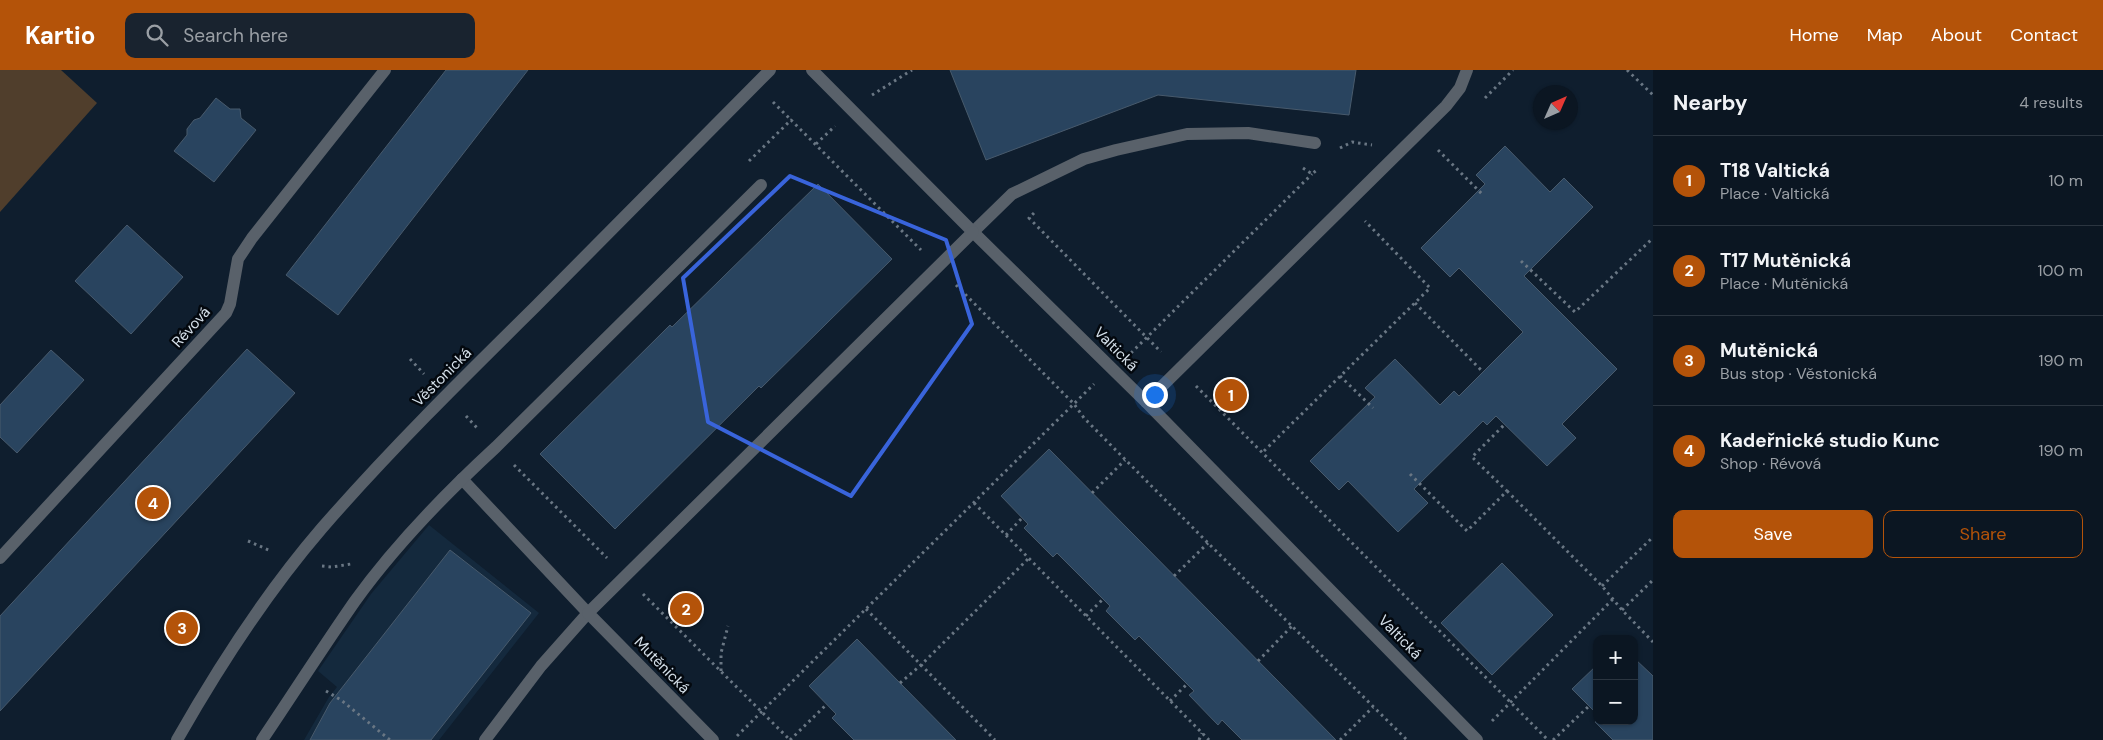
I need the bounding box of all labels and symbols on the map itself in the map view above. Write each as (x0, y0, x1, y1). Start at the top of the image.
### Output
north arrow (1533, 85, 1578, 130)
street label: Révová (167, 302, 215, 352)
street label: Valtická (1090, 323, 1142, 375)
street label: Věstonická (408, 343, 476, 411)
pin: 1 (1215, 376, 1247, 414)
your location (1142, 382, 1168, 408)
pin: 4 (137, 484, 169, 522)
pin: 2 (670, 590, 702, 628)
pin: 3 (166, 609, 198, 647)
street label: Valtická (1374, 610, 1426, 664)
street label: Mutěnická (630, 632, 694, 698)

